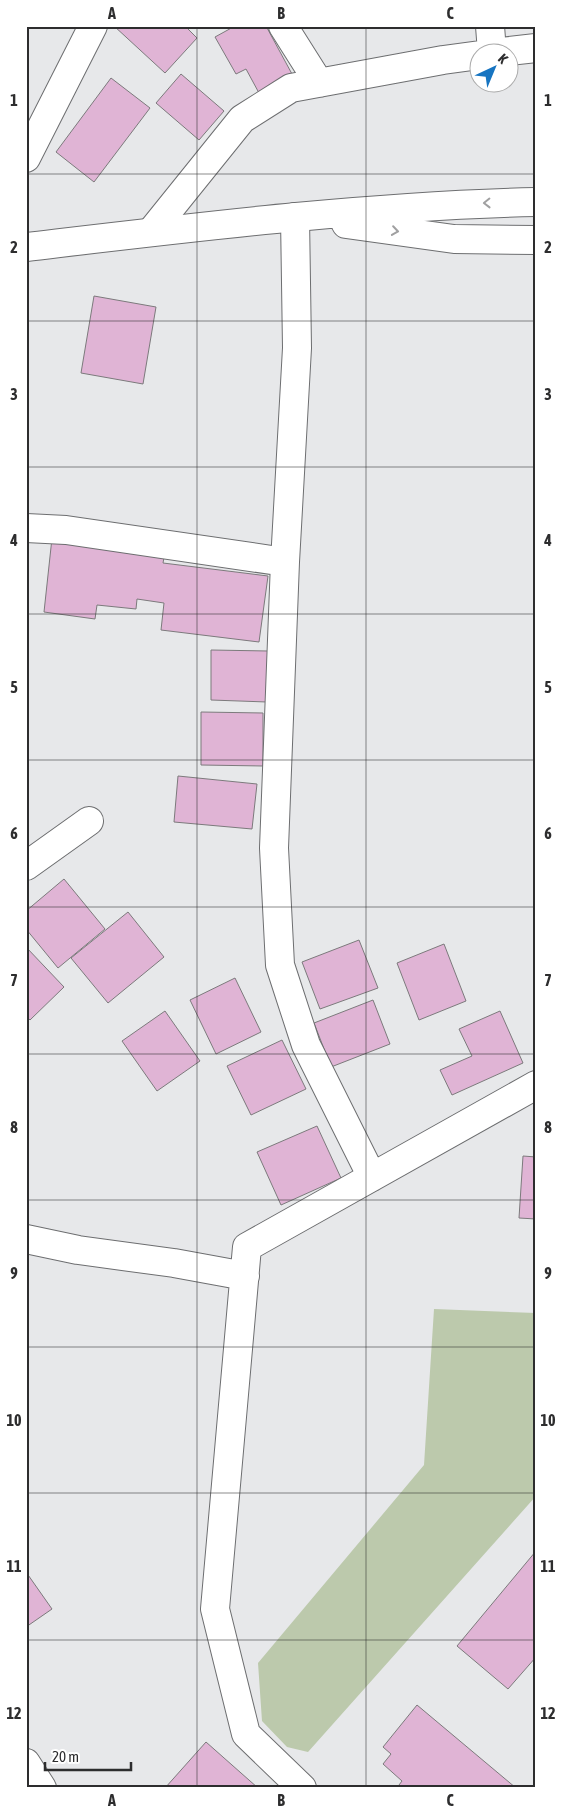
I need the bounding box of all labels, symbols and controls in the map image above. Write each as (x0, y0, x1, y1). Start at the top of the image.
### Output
text: A (107, 4, 116, 22)
text: B (277, 4, 285, 22)
text: C (446, 4, 454, 22)
north arrow (470, 42, 520, 92)
text: K (495, 51, 511, 67)
text: 1 (10, 91, 18, 109)
text: 1 (544, 91, 552, 109)
one-way arrow (483, 197, 491, 208)
one-way arrow (391, 225, 399, 235)
text: 2 (10, 238, 18, 256)
text: 2 (544, 238, 552, 256)
text: 3 (10, 385, 18, 403)
text: 3 (544, 385, 552, 403)
text: 4 (9, 531, 18, 549)
text: 4 (543, 531, 552, 549)
text: 5 (10, 678, 18, 696)
text: 5 (544, 678, 552, 696)
text: 6 (10, 824, 18, 842)
text: 6 (544, 824, 552, 842)
text: 7 (10, 971, 18, 989)
text: 7 (544, 971, 552, 989)
text: 8 (10, 1118, 18, 1136)
text: 8 (544, 1118, 552, 1136)
text: 9 (10, 1264, 18, 1282)
text: 9 (544, 1264, 552, 1282)
text: 10 (6, 1411, 22, 1429)
text: 10 (540, 1411, 556, 1429)
text: 11 (6, 1557, 22, 1575)
text: 11 (540, 1557, 556, 1575)
text: 12 (6, 1704, 22, 1722)
text: 12 (540, 1704, 556, 1722)
scale bar (45, 1739, 131, 1771)
text: 20 m (52, 1748, 79, 1765)
text: A (107, 1791, 116, 1809)
text: B (277, 1791, 285, 1809)
text: C (446, 1791, 454, 1809)

